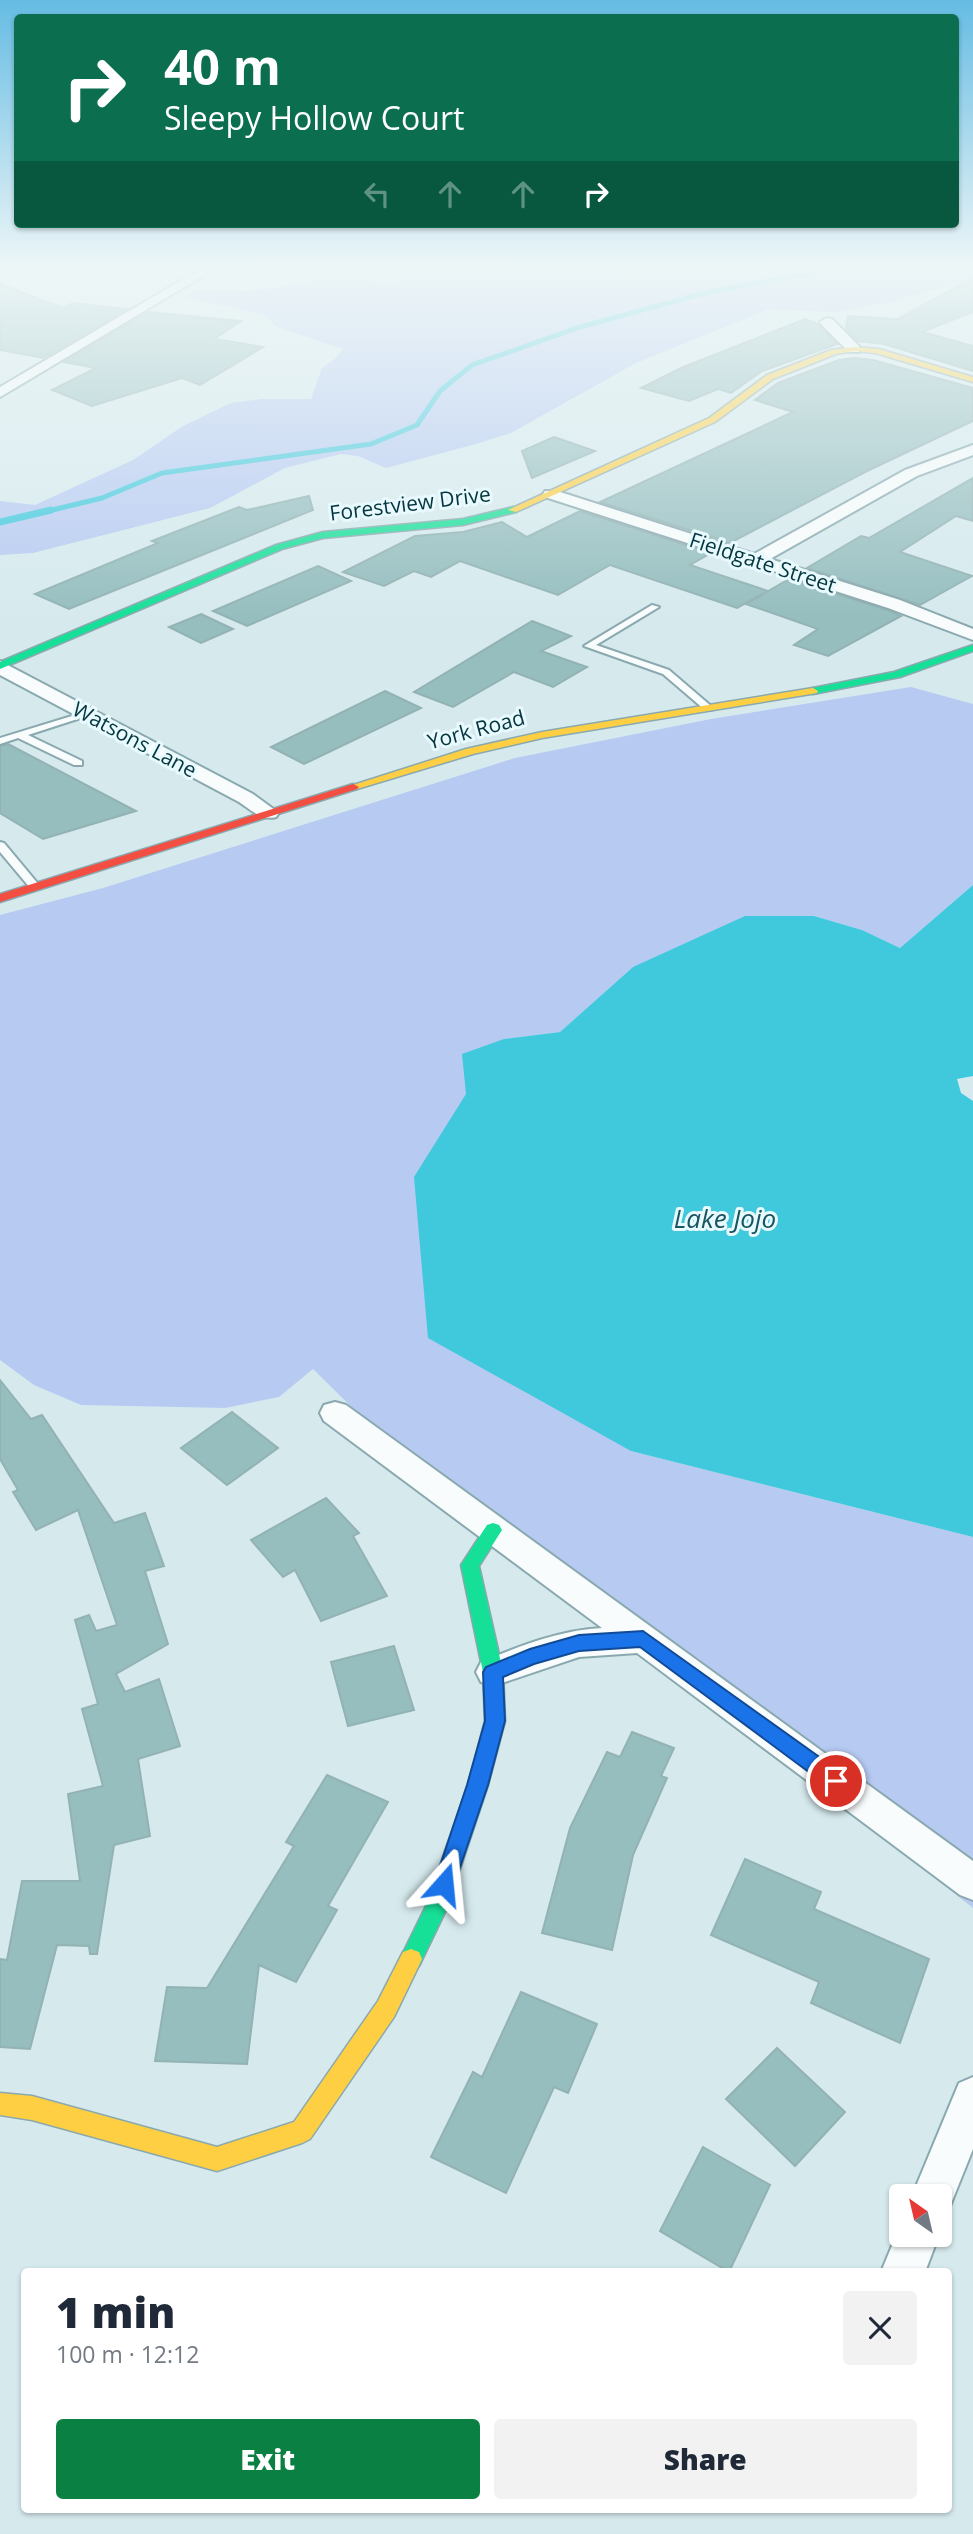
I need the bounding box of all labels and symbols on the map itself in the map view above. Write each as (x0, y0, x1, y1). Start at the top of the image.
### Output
street label: Forestview Drive (328, 479, 492, 527)
street label: Fieldgate Street (686, 525, 840, 599)
street label: Watsons Lane (68, 695, 202, 783)
street label: York Road (424, 703, 528, 755)
water label: Lake Jojo (674, 1200, 776, 1236)
pin (806, 1751, 866, 1811)
position arrow (407, 1847, 481, 1921)
north arrow (889, 2184, 952, 2247)

